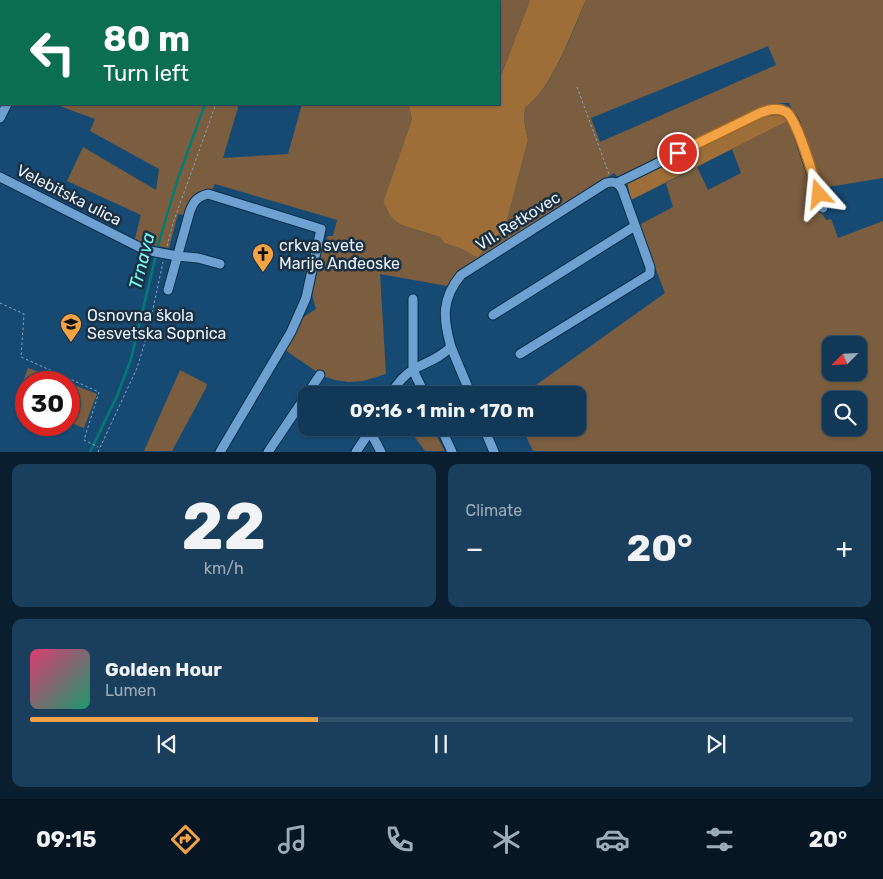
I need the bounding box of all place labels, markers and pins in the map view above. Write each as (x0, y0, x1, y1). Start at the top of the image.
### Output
pin (657, 132, 699, 174)
place label: crkva svete Marije Anđeoske (279, 236, 400, 273)
church icon: crkva svete Marije Anđeoske (251, 242, 275, 273)
place label: Osnovna škola Sesvetska Sopnica (87, 306, 226, 343)
school or university icon: Osnovna škola Sesvetska Sopnica (59, 312, 83, 343)

